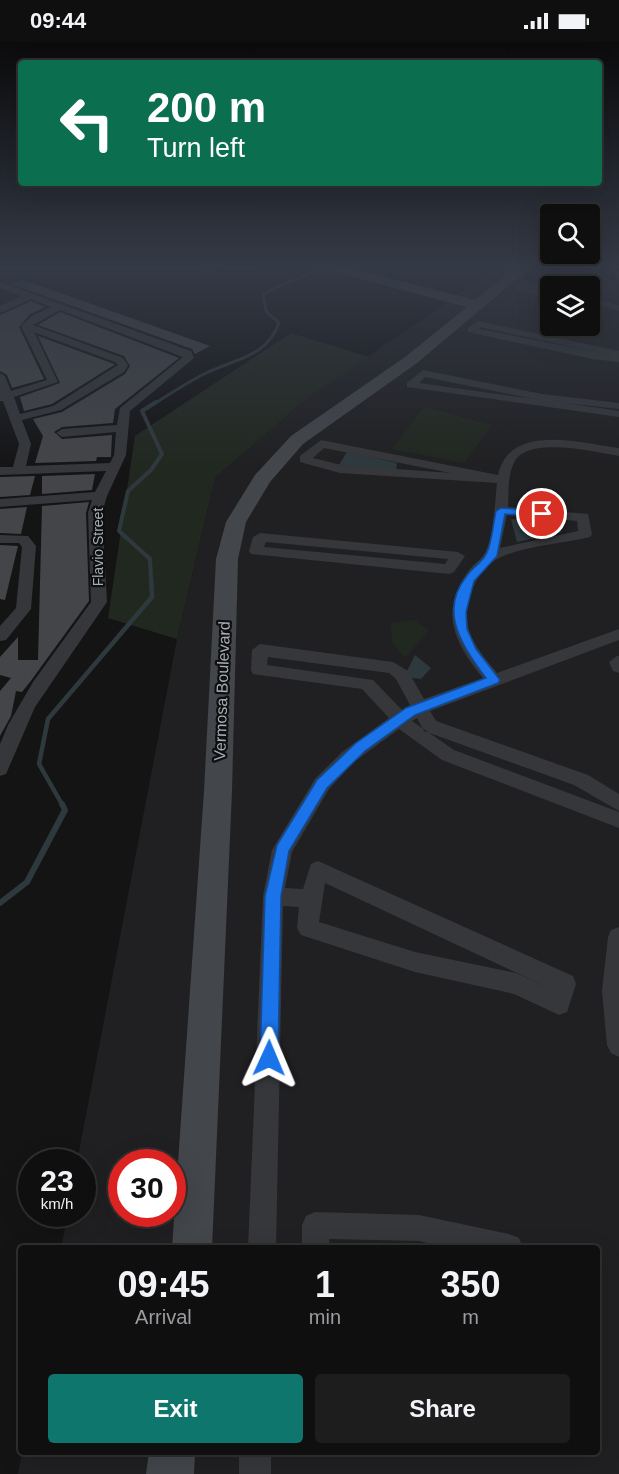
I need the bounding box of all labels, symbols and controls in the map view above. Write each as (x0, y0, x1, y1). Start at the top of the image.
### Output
text: 09:44 (30, 8, 86, 33)
icon: left (48, 84, 126, 162)
text: 200 m (147, 84, 266, 131)
text: Turn left (147, 133, 245, 163)
map controls (540, 204, 600, 336)
button: search (540, 204, 600, 264)
button: layers (540, 276, 600, 336)
pin (516, 488, 567, 539)
icon: arrive (525, 497, 558, 530)
street label: Flavio Street (90, 508, 106, 586)
street label: Vermosa Boulevard (211, 621, 233, 761)
position arrow (237, 1026, 301, 1090)
speed limit sign: 30 (108, 1149, 186, 1227)
text: 23 (40, 1164, 74, 1197)
text: km/h (41, 1195, 73, 1212)
text: 09:45 (117, 1264, 209, 1305)
text: 1 (315, 1264, 335, 1305)
text: 350 (440, 1264, 501, 1305)
text: Arrival (135, 1306, 192, 1328)
text: min (309, 1306, 341, 1328)
text: m (462, 1306, 479, 1328)
button: Exit (48, 1374, 303, 1443)
button: Share (315, 1374, 570, 1443)

